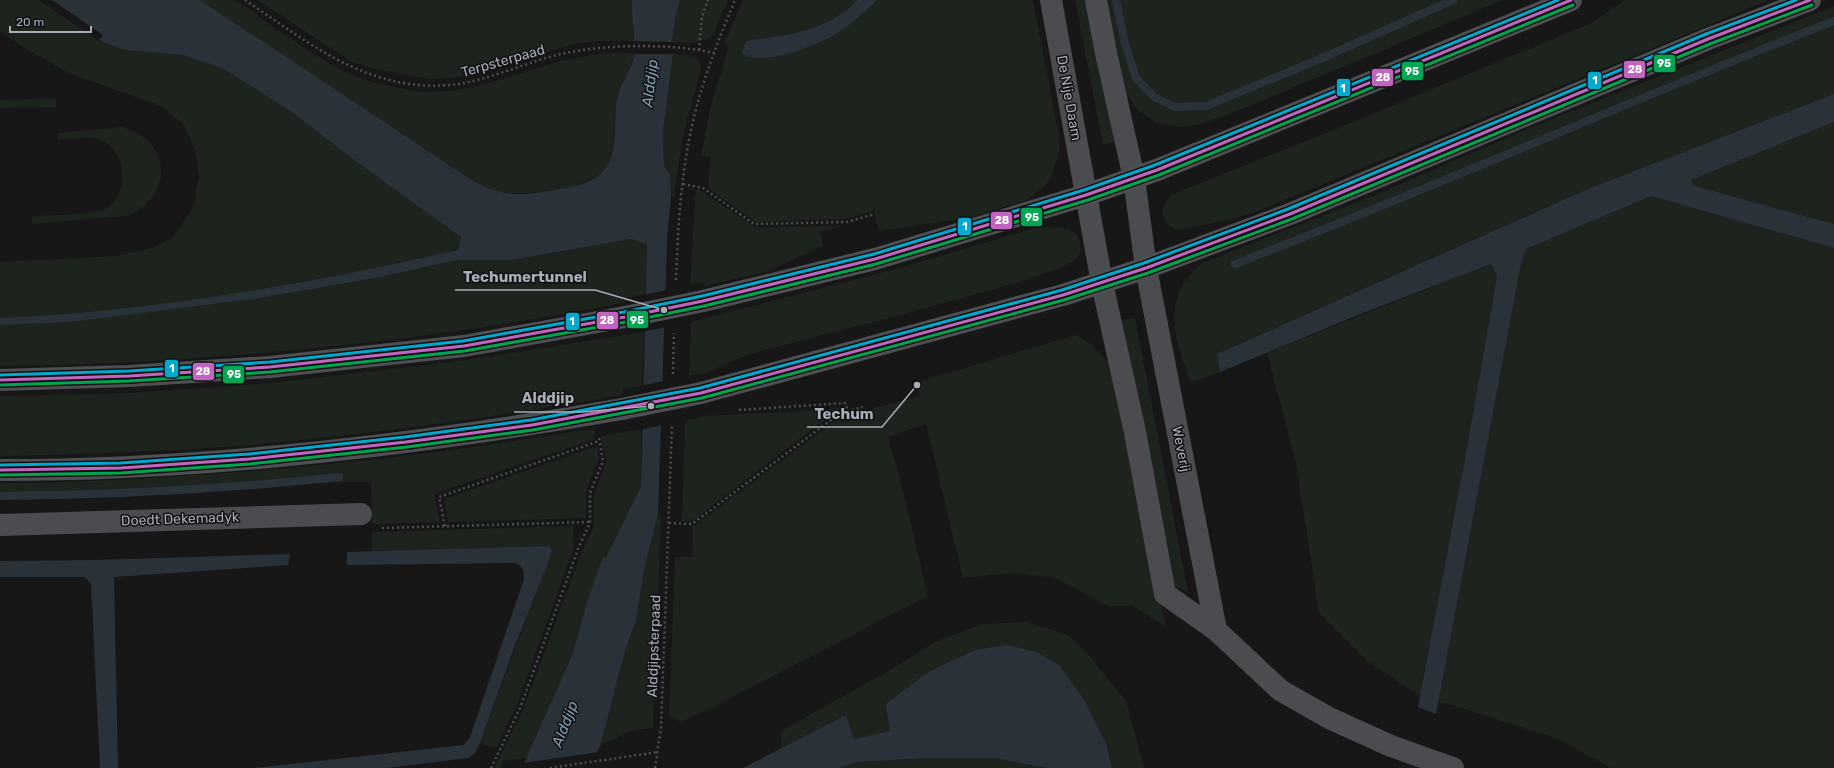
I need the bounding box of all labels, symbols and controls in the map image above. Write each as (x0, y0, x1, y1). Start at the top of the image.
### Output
scale bar (10, 8, 91, 34)
text: 20 m (16, 15, 44, 29)
street label: Terpsterpaad (459, 41, 547, 81)
street label: De Nije Daam (1053, 54, 1085, 142)
line badge: 95 (1653, 54, 1676, 73)
text: 95 (1657, 57, 1671, 70)
water label: Alddjip (638, 58, 662, 109)
line badge: 28 (1623, 60, 1646, 79)
line badge: 95 (1401, 61, 1424, 81)
text: 28 (1628, 63, 1642, 76)
text: 95 (1405, 65, 1419, 78)
line badge: 28 (1371, 68, 1394, 87)
text: 28 (1376, 71, 1390, 84)
line badge: 1 (1587, 71, 1602, 90)
text: 1 (1592, 74, 1598, 87)
line badge: 1 (1336, 78, 1351, 97)
text: 1 (1340, 82, 1346, 95)
line badge: 95 (1020, 207, 1043, 227)
line badge: 28 (990, 211, 1013, 230)
text: 95 (1025, 211, 1039, 224)
text: 28 (995, 214, 1009, 227)
line badge: 1 (957, 217, 972, 236)
text: 1 (962, 220, 968, 233)
callout: Techumertunnel (455, 263, 595, 290)
text: Techumertunnel (463, 268, 587, 286)
line badge: 95 (626, 310, 649, 329)
line badge: 28 (596, 311, 619, 330)
line badge: 1 (565, 312, 580, 331)
text: 28 (600, 314, 614, 327)
text: 95 (630, 314, 644, 327)
text: 1 (569, 315, 575, 328)
line badge: 1 (164, 359, 179, 378)
text: 1 (169, 362, 175, 375)
line badge: 28 (192, 362, 215, 381)
text: 28 (196, 365, 210, 378)
line badge: 95 (222, 365, 245, 384)
text: 95 (227, 368, 241, 381)
callout: Alddjip (514, 385, 582, 412)
text: Alddjip (522, 389, 574, 407)
callout: Techum (807, 400, 882, 427)
text: Techum (815, 405, 874, 423)
street label: Weverij (1168, 425, 1194, 473)
street label: Doedt Dekemadyk (121, 508, 240, 530)
street label: Alddjipsterpaad (644, 594, 664, 698)
water label: Alddjip (548, 698, 582, 751)

